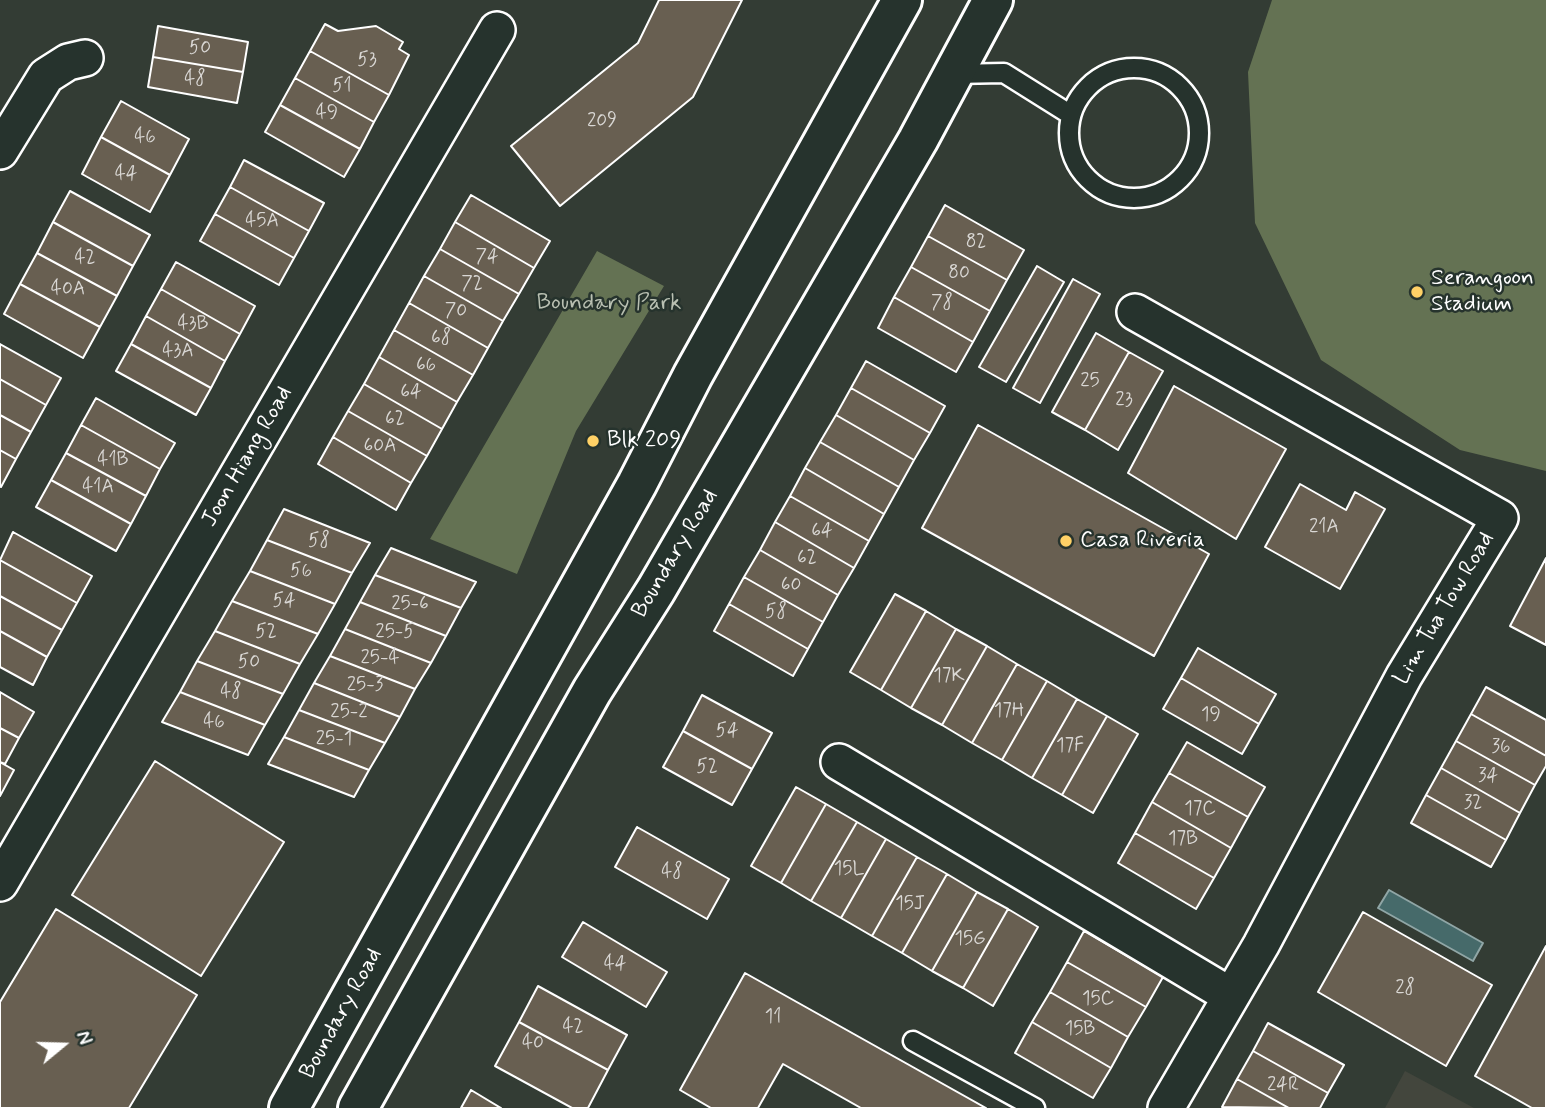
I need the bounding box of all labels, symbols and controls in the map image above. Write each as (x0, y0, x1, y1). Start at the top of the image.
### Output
house number: 50 (189, 38, 211, 60)
house number: 53 (357, 50, 377, 72)
house number: 48 (184, 69, 206, 91)
house number: 51 (332, 76, 352, 98)
house number: 49 (316, 103, 338, 125)
house number: 209 (587, 111, 617, 133)
house number: 46 (134, 127, 156, 149)
house number: 44 (115, 164, 137, 186)
house number: 45A (245, 211, 279, 233)
house number: 82 (966, 232, 986, 254)
house number: 74 (475, 247, 499, 269)
house number: 42 (74, 248, 96, 270)
house number: 80 (948, 263, 970, 285)
place label: Serangoon Stadium (1431, 265, 1534, 319)
house number: 72 (461, 274, 483, 296)
house number: 40A (51, 279, 85, 301)
marker: Serangoon Stadium (1409, 284, 1425, 300)
park label: Boundary Park (537, 290, 681, 318)
house number: 78 (931, 293, 953, 315)
house number: 70 (445, 301, 467, 323)
house number: 43B (177, 314, 209, 336)
house number: 68 (431, 328, 451, 350)
house number: 43A (162, 341, 194, 363)
house number: 66 (416, 355, 436, 377)
house number: 25 (1080, 371, 1100, 393)
street label: Joon Hiang Road (197, 382, 299, 532)
house number: 64 (400, 382, 422, 404)
house number: 23 (1115, 390, 1133, 412)
house number: 62 (385, 409, 405, 431)
place label: Blk 209 (607, 427, 681, 455)
marker: Blk 209 (585, 433, 601, 449)
house number: 60A (363, 436, 397, 458)
house number: 41B (97, 450, 129, 472)
house number: 41A (82, 477, 114, 499)
street label: Boundary Road (627, 485, 725, 623)
house number: 21A (1309, 517, 1339, 539)
house number: 64 (811, 521, 833, 543)
place label: Casa Riveria (1080, 527, 1205, 555)
street label: Lim Tua Tow Road (1389, 528, 1501, 690)
house number: 58 (308, 531, 330, 553)
marker: Casa Riveria (1058, 533, 1074, 549)
house number: 62 (797, 548, 817, 570)
house number: 56 (290, 561, 312, 583)
house number: 60 (781, 575, 801, 597)
house number: 54 (273, 591, 295, 613)
house number: 25-6 (391, 594, 429, 616)
house number: 58 (765, 602, 787, 624)
house number: 52 (255, 622, 277, 644)
house number: 25-5 (375, 622, 415, 644)
house number: 25-4 (360, 648, 400, 670)
house number: 50 (238, 652, 260, 674)
house number: 17K (933, 666, 965, 688)
house number: 25-3 (347, 675, 383, 697)
house number: 48 (220, 682, 242, 704)
house number: 17H (994, 701, 1024, 723)
house number: 25-2 (330, 702, 368, 724)
house number: 19 (1201, 705, 1221, 727)
house number: 46 (203, 712, 225, 734)
house number: 54 (716, 721, 738, 743)
house number: 25-1 (316, 729, 352, 751)
house number: 17F (1056, 736, 1084, 758)
house number: 36 (1491, 737, 1511, 759)
house number: 52 (696, 757, 718, 779)
house number: 34 (1478, 766, 1498, 788)
house number: 32 (1464, 793, 1482, 815)
house number: 17C (1184, 799, 1216, 821)
house number: 17B (1168, 829, 1198, 851)
house number: 15L (834, 859, 864, 881)
house number: 48 (661, 862, 683, 884)
house number: 15J (895, 894, 925, 916)
house number: 15G (954, 929, 986, 951)
street label: Boundary Road (295, 944, 389, 1084)
house number: 44 (604, 954, 626, 976)
house number: 28 (1395, 978, 1415, 1000)
house number: 15C (1082, 989, 1114, 1011)
house number: 11 (765, 1007, 781, 1029)
north arrow (28, 1010, 98, 1080)
house number: 42 (562, 1017, 584, 1039)
house number: 15B (1065, 1019, 1095, 1041)
text: N (69, 1028, 97, 1048)
house number: 40 (522, 1033, 544, 1055)
house number: 24R (1267, 1075, 1299, 1097)

